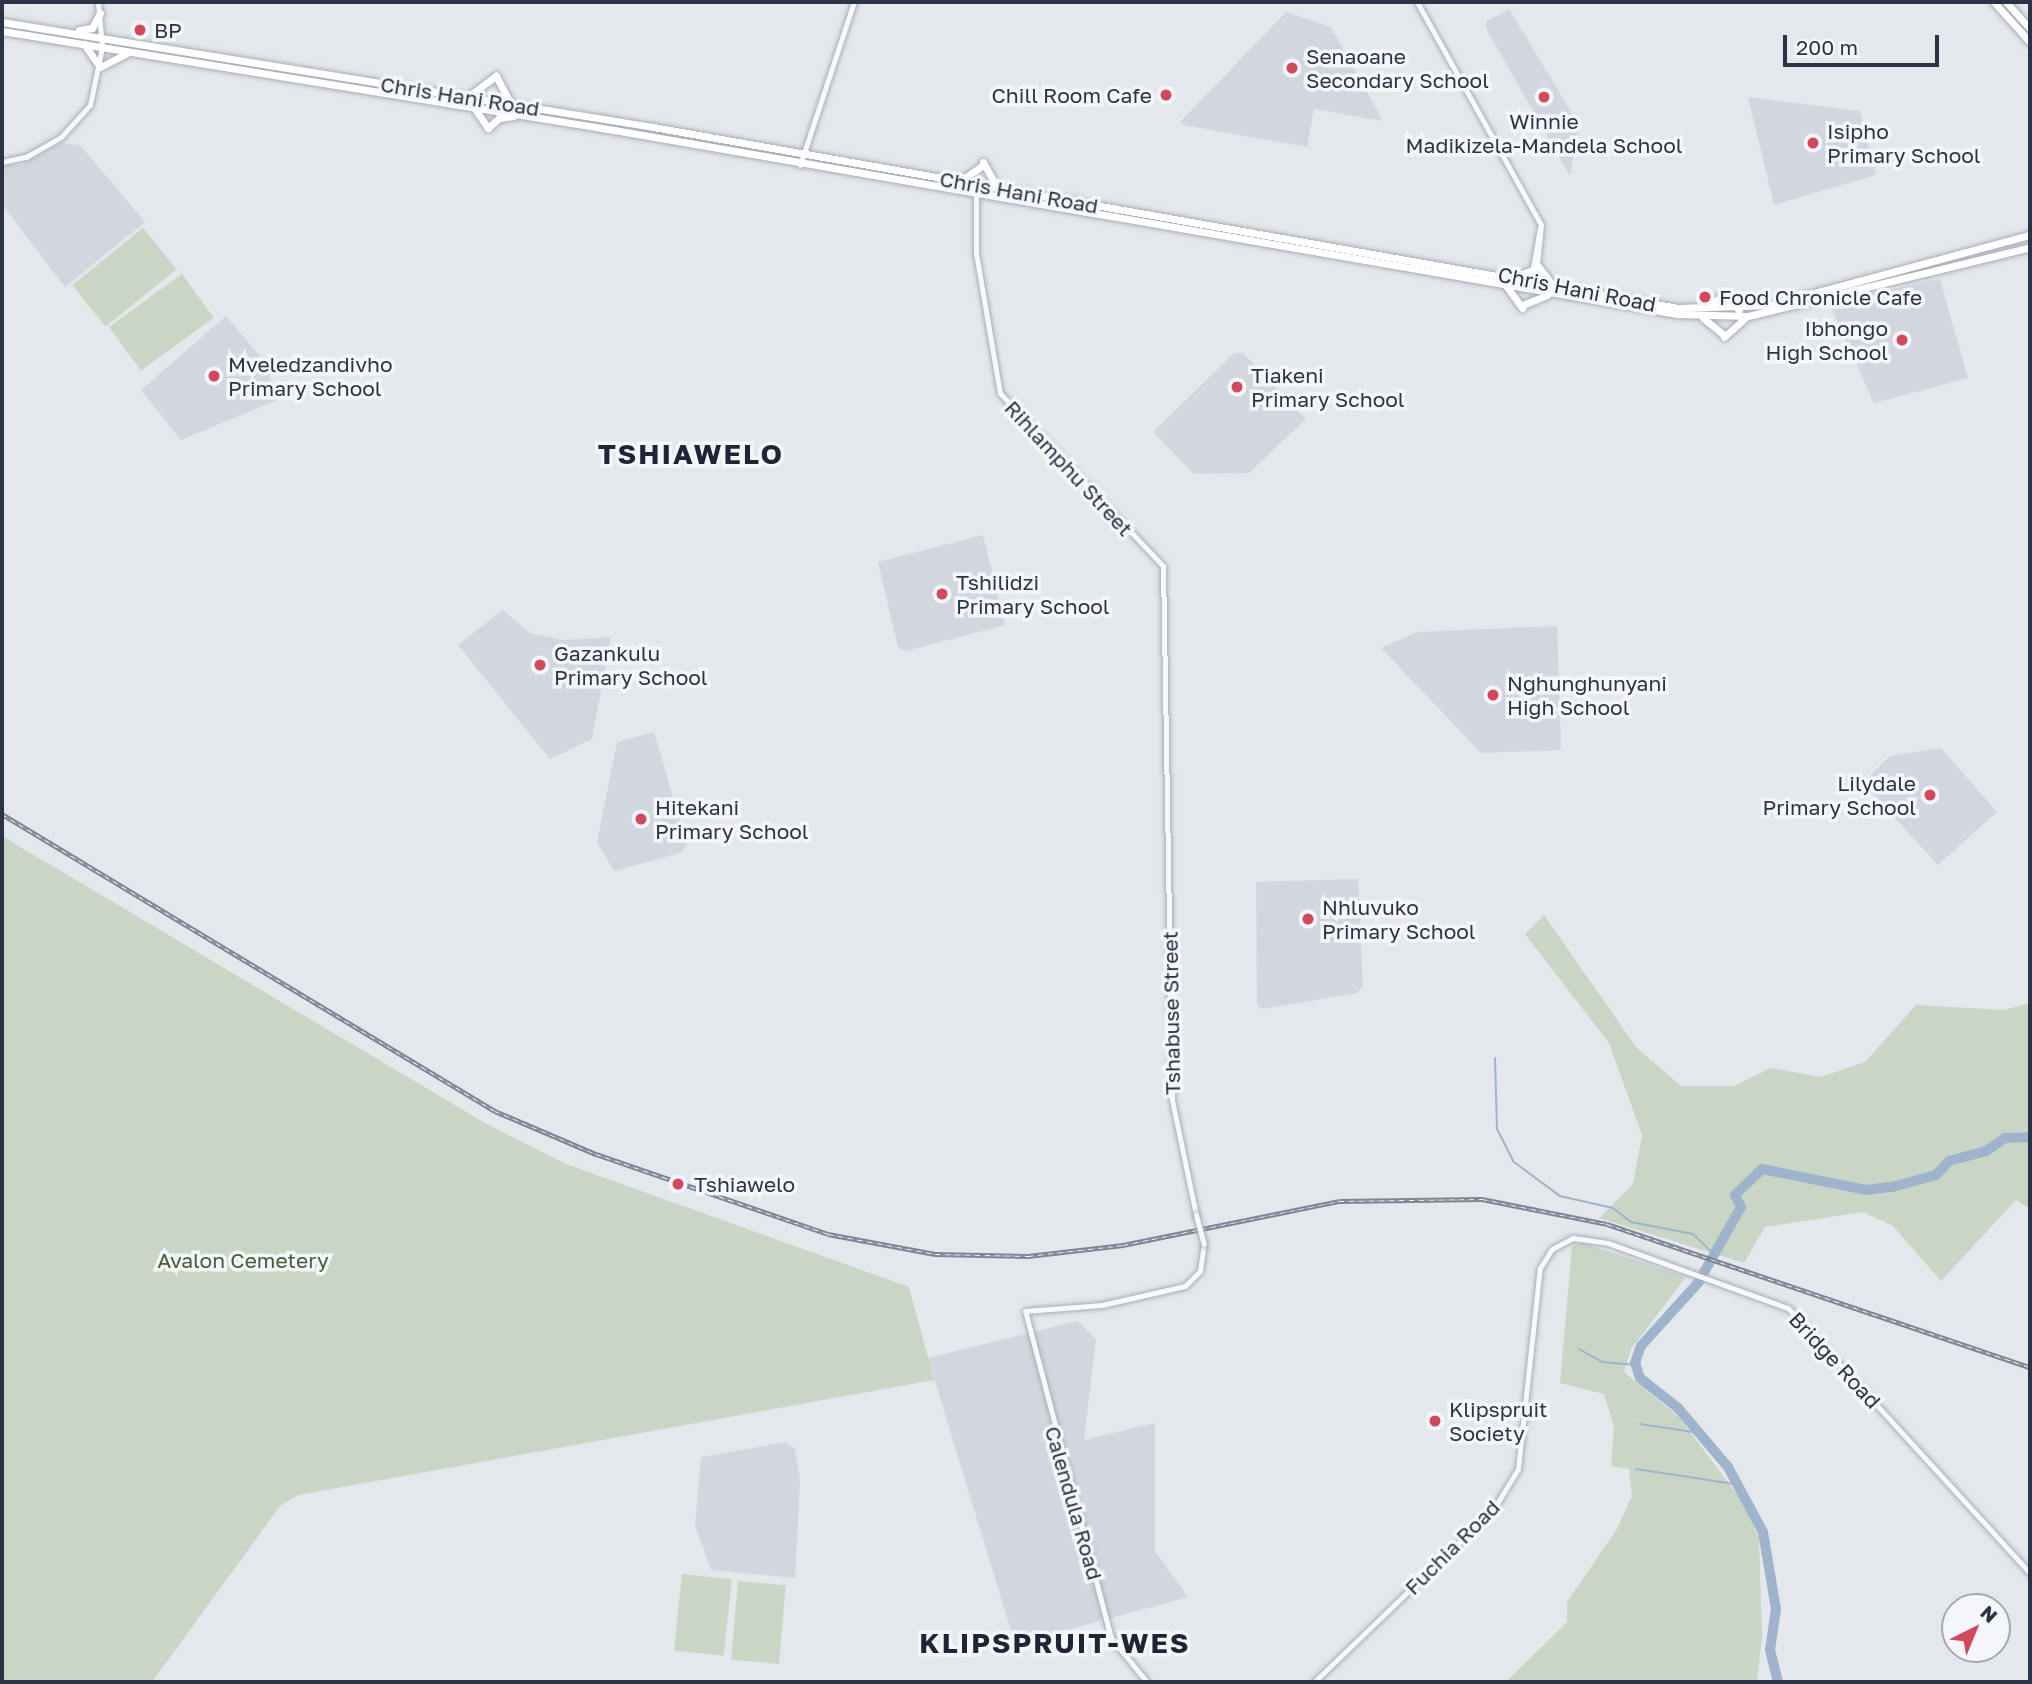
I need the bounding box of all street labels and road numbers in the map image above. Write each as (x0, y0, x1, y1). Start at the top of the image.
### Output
street label: Chris Hani Road (379, 71, 541, 121)
street label: Chris Hani Road (938, 166, 1100, 218)
street label: Chris Hani Road (1496, 261, 1658, 317)
street label: Rihlamphu Street (1000, 395, 1138, 541)
street label: Tshabuse Street (1157, 931, 1185, 1095)
street label: Bridge Road (1784, 1307, 1886, 1413)
street label: Calendula Road (1040, 1423, 1108, 1583)
street label: Fuchia Road (1399, 1494, 1505, 1600)

